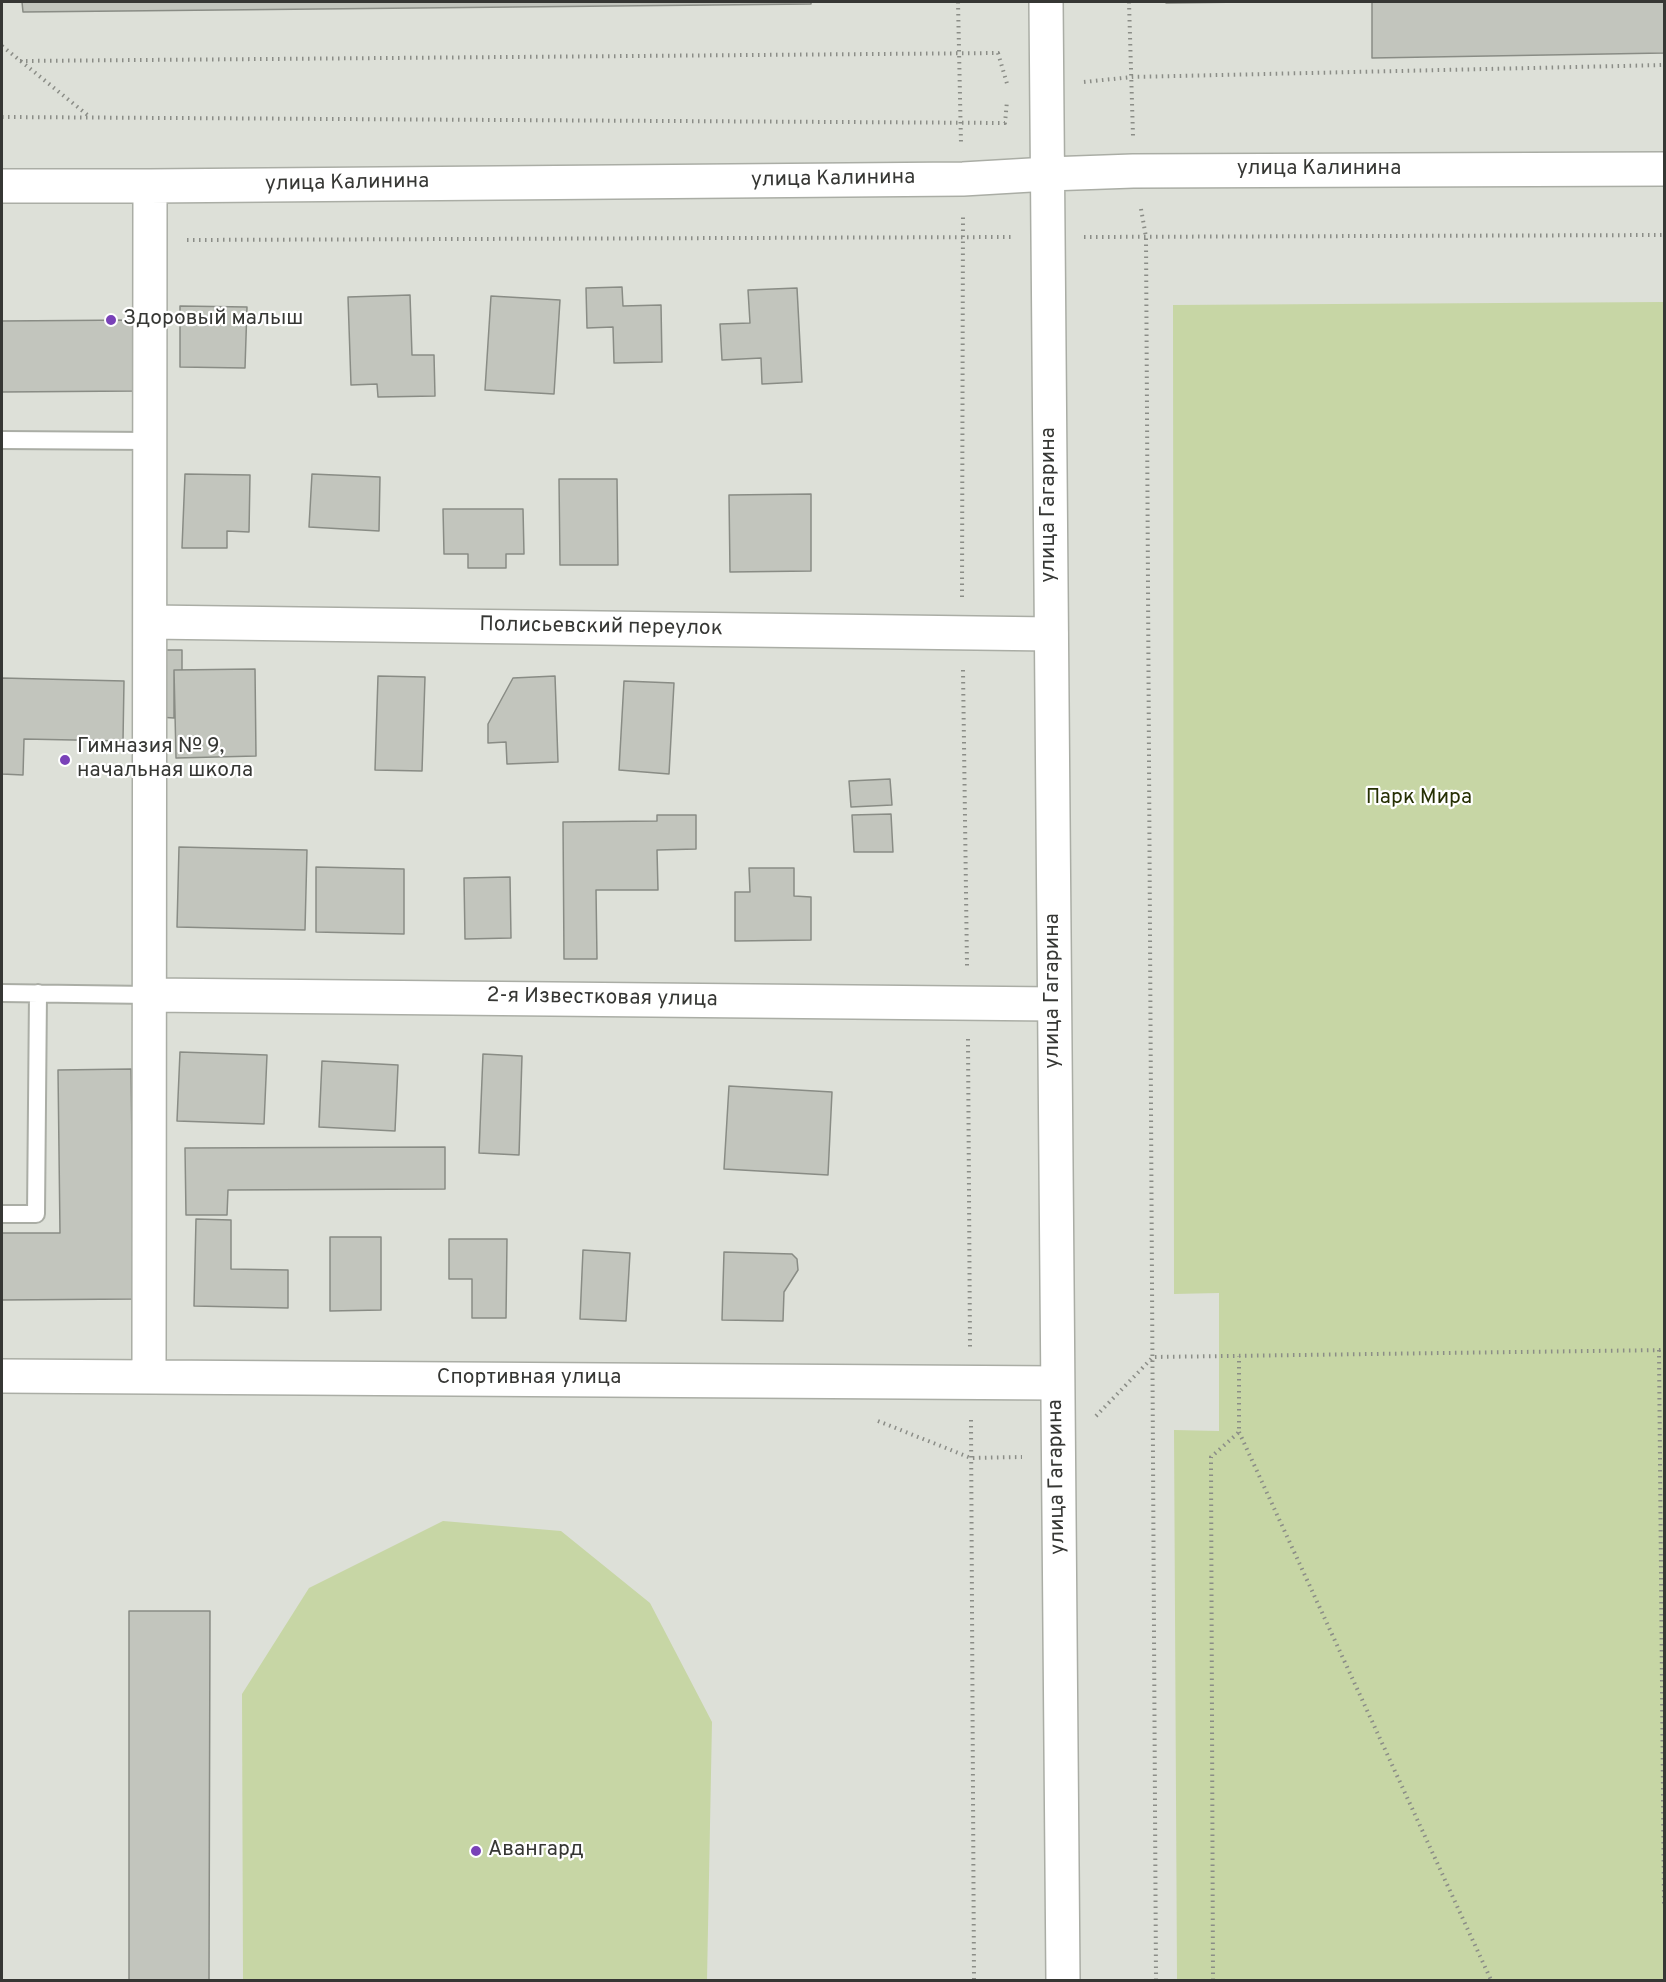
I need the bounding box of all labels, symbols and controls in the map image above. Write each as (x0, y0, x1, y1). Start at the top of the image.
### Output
street label: улица Калинина (1237, 157, 1401, 183)
street label: улица Калинина (751, 166, 915, 194)
street label: улица Калинина (265, 170, 429, 198)
place label: Здоровый малыш (123, 307, 303, 333)
marker: Здоровый малыш (104, 313, 118, 327)
street label: улица Гагарина (1037, 427, 1063, 583)
street label: Полисьевский переулок (479, 613, 723, 643)
place label: Гимназия № 9, начальная школа (77, 735, 253, 785)
marker: Гимназия № 9, начальная школа (58, 753, 72, 767)
park label: Парк Мира (1366, 786, 1472, 812)
street label: улица Гагарина (1041, 913, 1067, 1069)
street label: 2-я Известковая улица (486, 984, 718, 1014)
street label: Спортивная улица (437, 1366, 621, 1392)
street label: улица Гагарина (1044, 1399, 1072, 1555)
place label: Авангард (488, 1838, 584, 1864)
marker: Авангард (469, 1844, 483, 1858)

